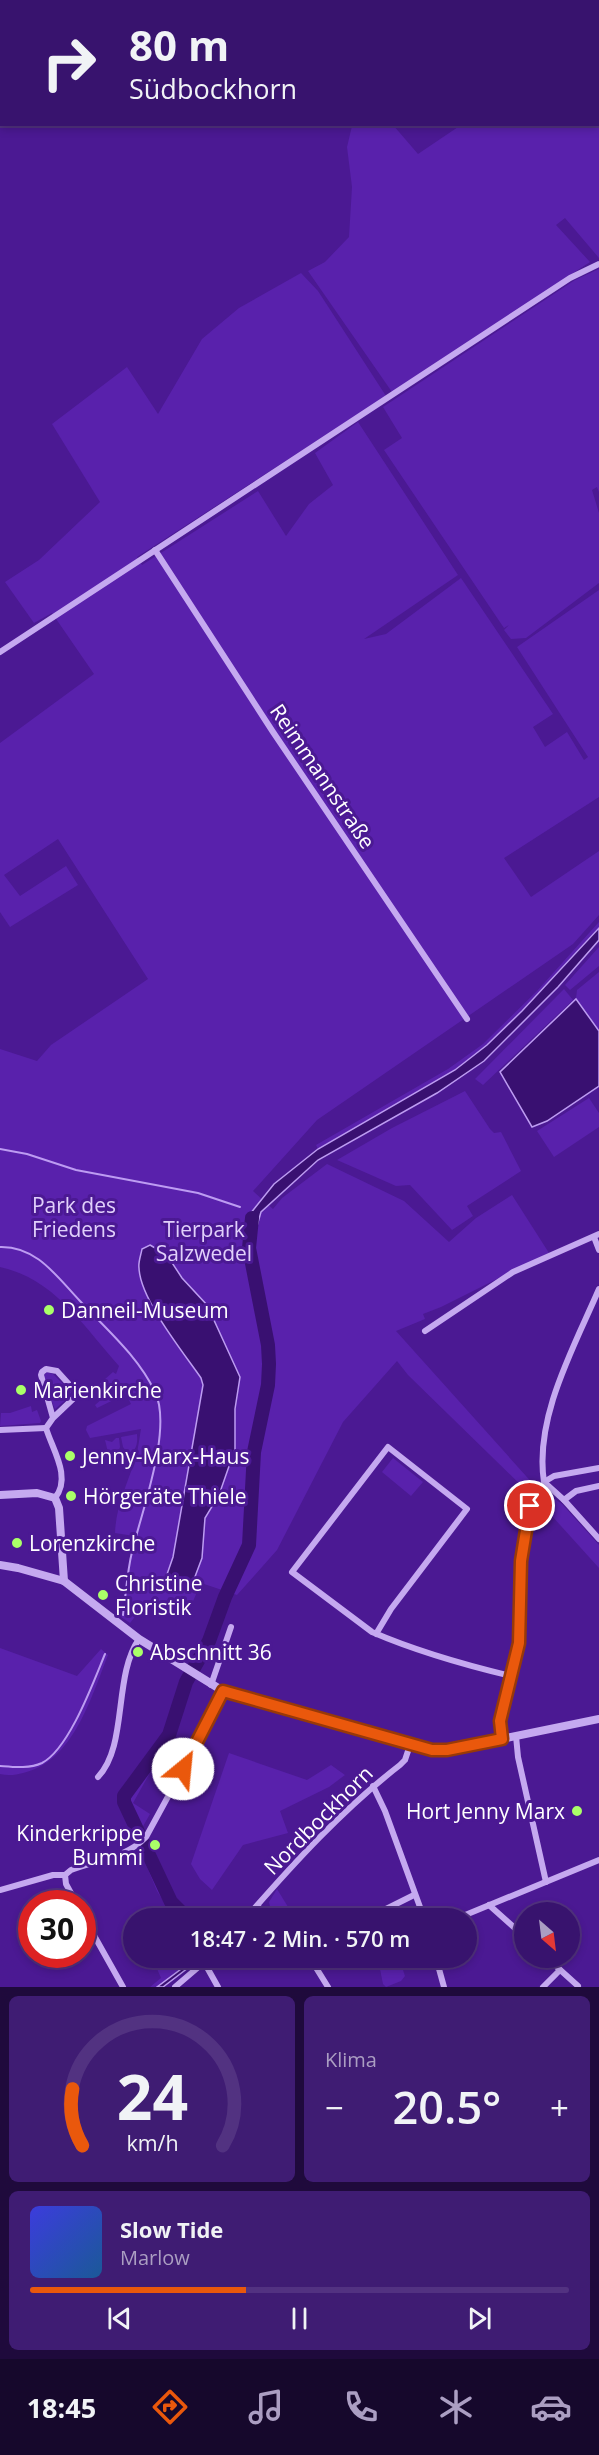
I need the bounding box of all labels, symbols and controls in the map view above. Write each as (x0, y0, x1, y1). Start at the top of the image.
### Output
text: 80 m (129, 16, 229, 73)
icon: right (30, 24, 108, 102)
text: Südbockhorn (129, 70, 297, 107)
street label: Reimmannstraße (264, 698, 382, 854)
park label: Park des Friedens (32, 1191, 116, 1243)
park label: Tierpark Salzwedel (156, 1215, 252, 1267)
place label: Danneil-Museum (61, 1296, 229, 1324)
marker: Danneil-Museum (42, 1303, 56, 1317)
place label: Marienkirche (33, 1376, 162, 1404)
marker: Marienkirche (14, 1383, 28, 1397)
place label: Jenny-Marx-Haus (80, 1442, 249, 1470)
marker: Jenny-Marx-Haus (63, 1449, 77, 1463)
pin (504, 1480, 555, 1531)
place label: Hörgeräte Thiele (83, 1482, 247, 1510)
marker: Hörgeräte Thiele (64, 1489, 78, 1503)
icon: arrive (513, 1489, 546, 1522)
place label: Lorenzkirche (29, 1529, 155, 1557)
marker: Lorenzkirche (10, 1536, 24, 1550)
place label: Christine Floristik (115, 1569, 202, 1621)
marker: Christine Floristik (96, 1588, 110, 1602)
place label: Abschnitt 36 (150, 1638, 272, 1666)
marker: Abschnitt 36 (131, 1645, 145, 1659)
position arrow (151, 1737, 215, 1801)
street label: Nordbockhorn (257, 1759, 379, 1881)
place label: Hort Jenny Marx (406, 1797, 565, 1825)
marker: Hort Jenny Marx (570, 1804, 584, 1818)
place label: Kinderkrippe Bummi (16, 1819, 143, 1871)
marker: Kinderkrippe Bummi (148, 1838, 162, 1852)
speed limit sign: 30 (18, 1890, 96, 1968)
north arrow (514, 1902, 580, 1968)
map controls (514, 1902, 580, 1968)
text: 18:47 · 2 Min. · 570 m (190, 1923, 410, 1953)
text: Klima (325, 2046, 377, 2073)
text: 24 (116, 2053, 188, 2138)
text: 20.5° (393, 2076, 501, 2137)
text: − (325, 2085, 344, 2130)
text: + (550, 2085, 569, 2130)
text: km/h (126, 2128, 178, 2157)
text: Slow Tide (120, 2214, 223, 2244)
text: Marlow (120, 2244, 190, 2271)
icon: previous (103, 2302, 136, 2335)
icon: pause (283, 2302, 316, 2335)
icon: next (463, 2302, 496, 2335)
icon: directions (149, 2386, 191, 2428)
icon: music (245, 2386, 287, 2428)
icon: phone (340, 2386, 382, 2428)
icon: climate (435, 2386, 477, 2428)
icon: car (530, 2386, 572, 2428)
text: 18:45 (27, 2389, 96, 2426)

